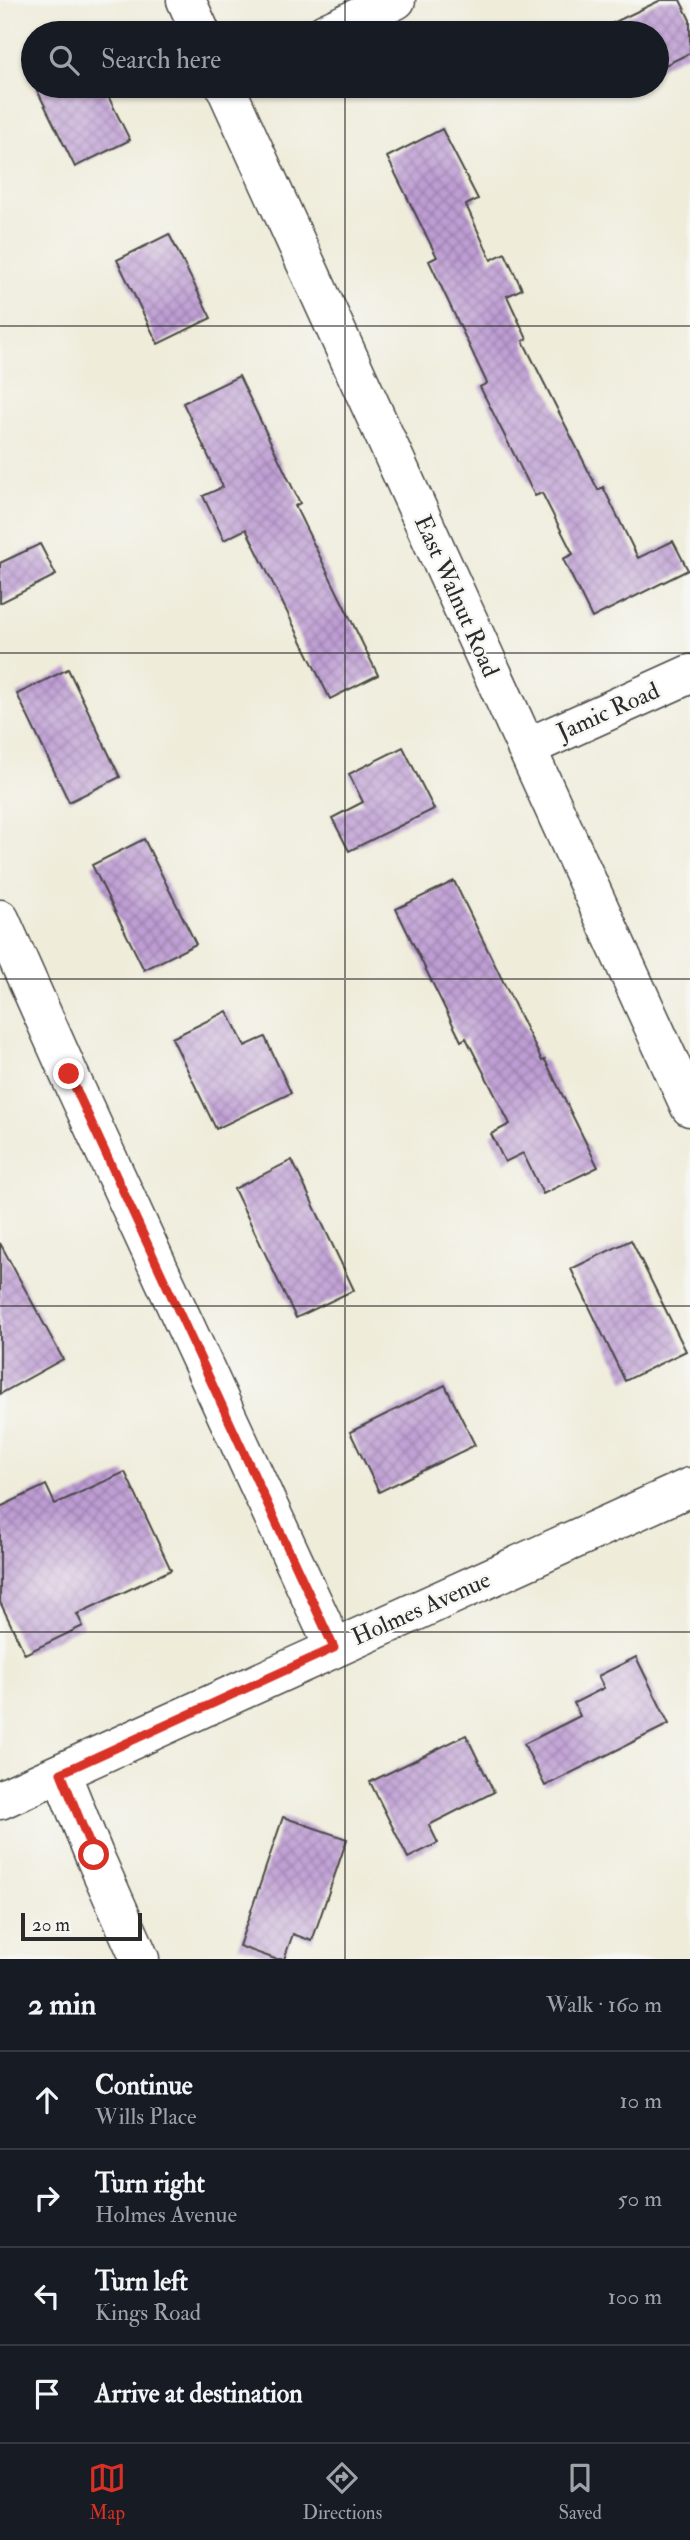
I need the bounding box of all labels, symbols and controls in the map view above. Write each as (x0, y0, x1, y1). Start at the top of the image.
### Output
search box (21, 21, 669, 98)
icon: search (45, 41, 83, 79)
text: Search here (101, 44, 221, 76)
street label: East Walnut Road (407, 510, 506, 682)
street label: Jamic Road (551, 675, 664, 748)
route end (53, 1058, 84, 1089)
street label: Holmes Avenue (347, 1564, 495, 1653)
route start (78, 1839, 109, 1870)
scale bar (21, 1910, 142, 1942)
text: 20 m (32, 1913, 70, 1937)
text: 2 min (28, 1986, 96, 2023)
text: Walk · 160 m (546, 1990, 662, 2019)
text: Continue (95, 2070, 193, 2102)
icon: ahead (28, 2081, 66, 2119)
text: 10 m (619, 2086, 662, 2115)
text: Wills Place (95, 2102, 197, 2131)
text: Turn right (95, 2168, 205, 2200)
icon: right (28, 2179, 66, 2217)
text: 50 m (618, 2184, 662, 2213)
text: Holmes Avenue (95, 2200, 237, 2229)
text: Turn left (95, 2266, 188, 2298)
icon: left (28, 2277, 66, 2315)
text: 100 m (608, 2282, 662, 2311)
text: Kings Road (95, 2298, 201, 2327)
icon: arrive (28, 2375, 66, 2413)
text: Arrive at destination (95, 2378, 303, 2410)
tab: Map (88, 2459, 126, 2525)
tab: Directions (302, 2459, 382, 2525)
tab: Saved (558, 2459, 602, 2525)

